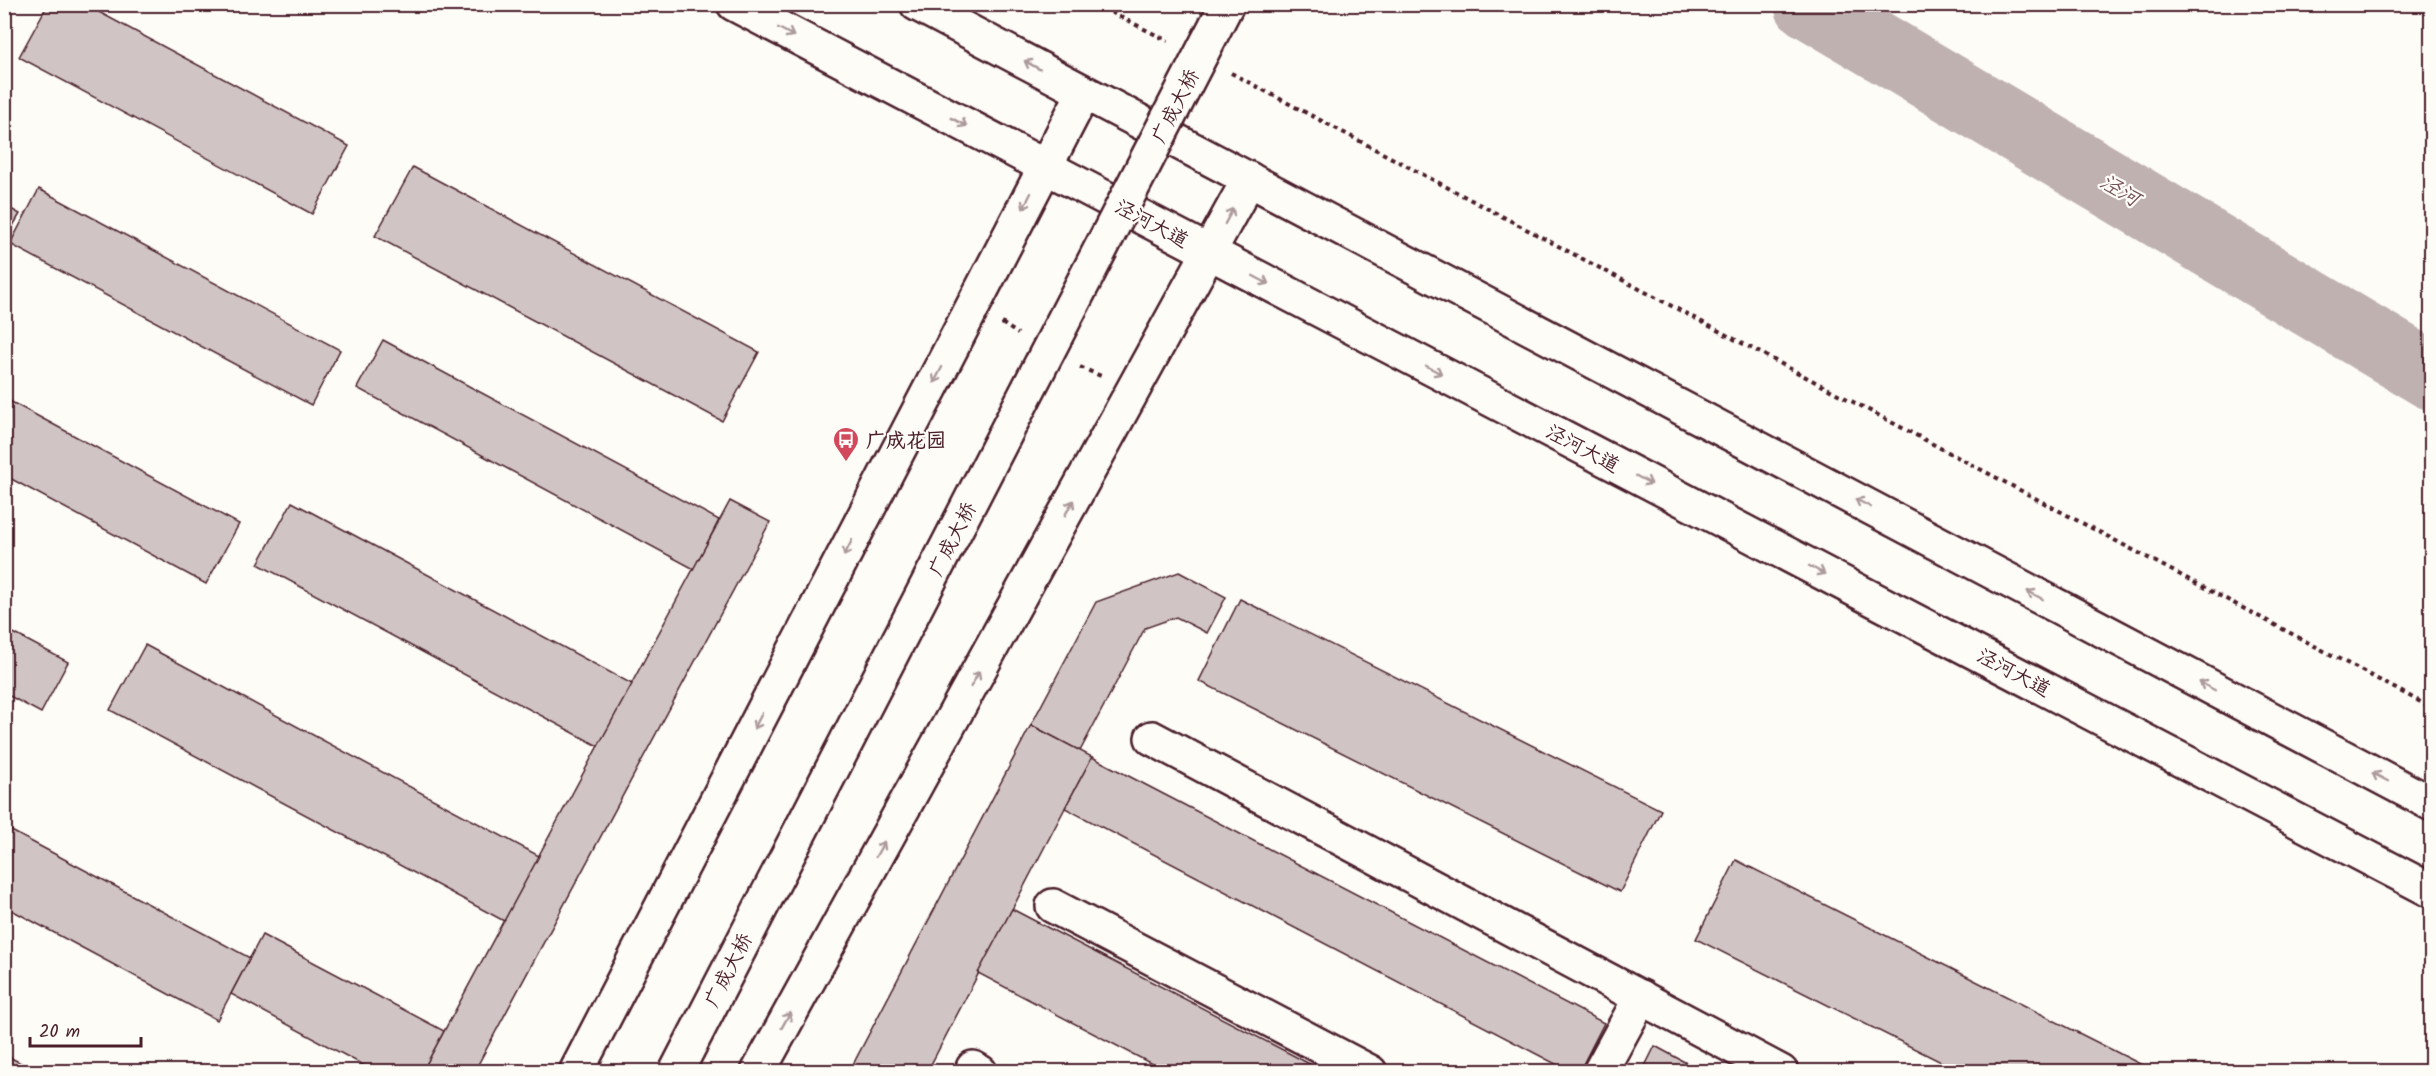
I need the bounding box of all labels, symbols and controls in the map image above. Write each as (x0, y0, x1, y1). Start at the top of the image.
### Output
one-way arrow (777, 26, 795, 38)
one-way arrow (1024, 59, 1041, 71)
street label: 广成大桥 (1144, 64, 1209, 150)
one-way arrow (950, 117, 968, 128)
water label: 泾河 (2093, 166, 2148, 218)
one-way arrow (1021, 192, 1032, 210)
street label: 泾河大道 (1108, 192, 1194, 258)
one-way arrow (1224, 207, 1235, 225)
one-way arrow (1252, 274, 1270, 286)
one-way arrow (1425, 364, 1442, 376)
one-way arrow (931, 365, 943, 383)
street label: 泾河大道 (1539, 417, 1625, 483)
bus stop icon: 广成花园 (831, 425, 861, 463)
place label: 广成花园 (866, 426, 946, 458)
one-way arrow (1635, 474, 1653, 486)
street label: 广成大桥 (921, 497, 986, 583)
one-way arrow (1854, 497, 1872, 509)
one-way arrow (1063, 500, 1075, 517)
one-way arrow (842, 538, 853, 556)
one-way arrow (1808, 564, 1825, 576)
one-way arrow (2026, 588, 2044, 600)
street label: 泾河大道 (1970, 641, 2056, 707)
one-way arrow (969, 670, 981, 687)
one-way arrow (2199, 680, 2217, 691)
one-way arrow (752, 712, 764, 729)
one-way arrow (2372, 771, 2389, 783)
one-way arrow (875, 841, 887, 858)
street label: 广成大桥 (697, 928, 762, 1014)
scale bar (30, 1010, 141, 1048)
one-way arrow (780, 1012, 792, 1029)
text: 20 m (39, 1018, 80, 1047)

